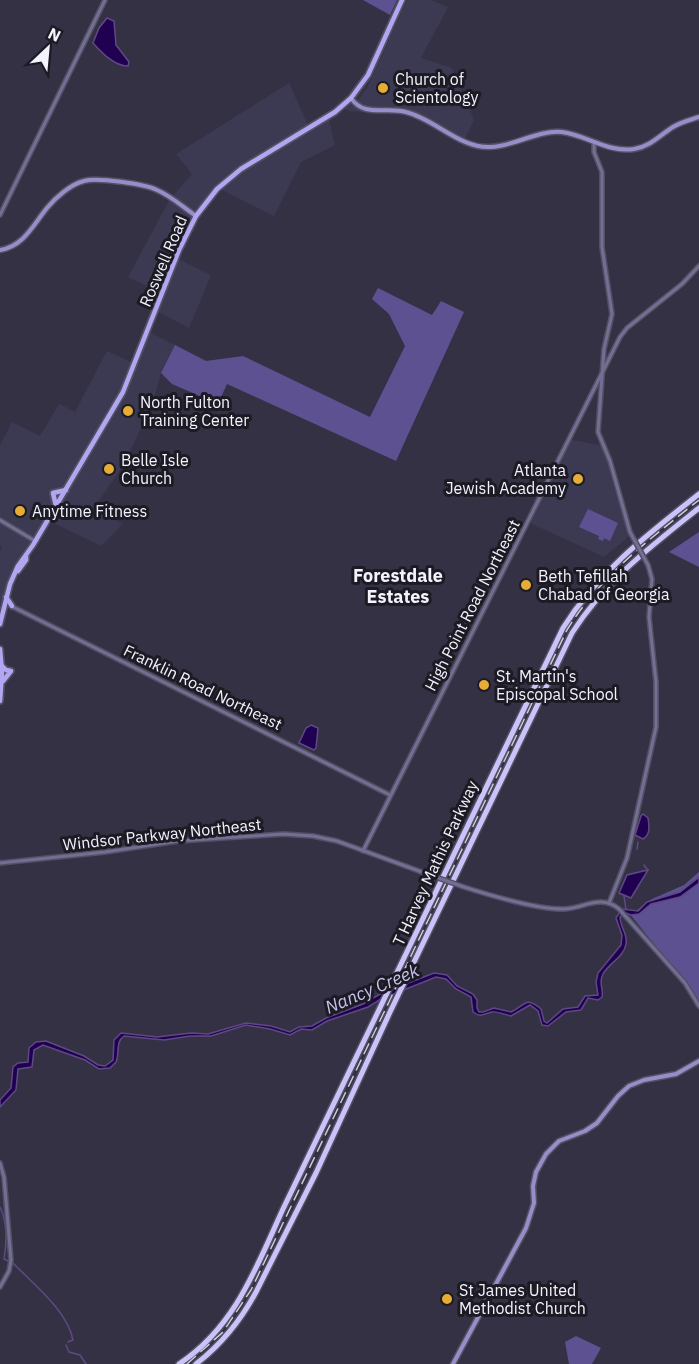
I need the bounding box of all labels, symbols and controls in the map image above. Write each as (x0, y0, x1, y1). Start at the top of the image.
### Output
north arrow (18, 18, 78, 78)
text: N (45, 23, 64, 46)
place label: Church of Scientology (395, 69, 479, 107)
marker: Church of Scientology (376, 81, 390, 95)
street label: Roswell Road (135, 213, 191, 309)
place label: North Fulton Training Center (140, 392, 249, 430)
marker: North Fulton Training Center (121, 404, 135, 418)
place label: Belle Isle Church (121, 450, 189, 488)
place label: Atlanta Jewish Academy (445, 460, 566, 498)
marker: Belle Isle Church (102, 462, 116, 476)
marker: Atlanta Jewish Academy (571, 472, 585, 486)
place label: Anytime Fitness (32, 501, 147, 521)
marker: Anytime Fitness (13, 504, 27, 518)
street label: High Point Road Northeast (420, 516, 524, 694)
district label: Forestdale Estates (353, 564, 443, 608)
place label: Beth Tefillah Chabad of Georgia (538, 566, 670, 604)
marker: Beth Tefillah Chabad of Georgia (519, 578, 533, 592)
street label: Franklin Road Northeast (121, 640, 285, 734)
place label: St. Martin's Episcopal School (496, 666, 618, 704)
marker: St. Martin's Episcopal School (477, 678, 491, 692)
street label: T Harvey Mathis Parkway (388, 777, 482, 949)
street label: Windsor Parkway Northeast (62, 814, 262, 854)
water label: Nancy Creek (321, 958, 423, 1019)
place label: St James United Methodist Church (459, 1280, 586, 1318)
marker: St James United Methodist Church (440, 1292, 454, 1306)

